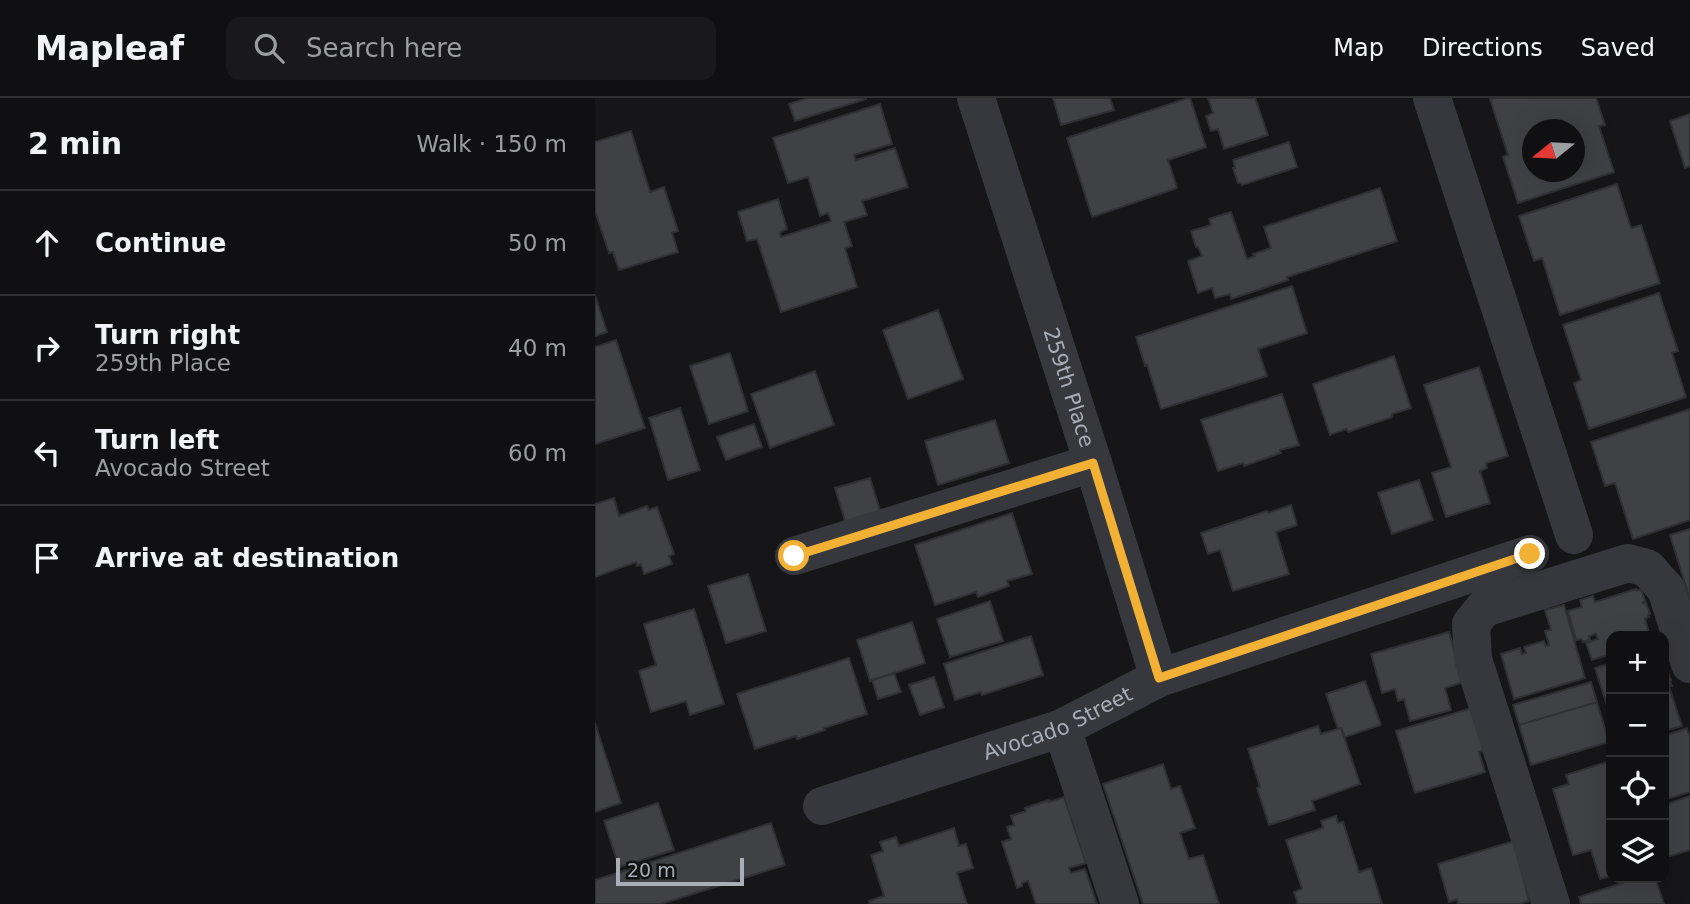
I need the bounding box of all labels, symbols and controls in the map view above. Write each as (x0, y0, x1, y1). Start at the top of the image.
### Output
search box (226, 17, 716, 80)
text: Mapleaf (35, 29, 184, 68)
icon: search (250, 29, 288, 67)
text: Search here (306, 33, 462, 63)
text: Map (1333, 34, 1384, 62)
text: Directions (1422, 34, 1543, 62)
text: Saved (1581, 34, 1655, 62)
north arrow (1522, 119, 1585, 182)
text: 2 min (28, 126, 122, 161)
text: Walk · 150 m (416, 131, 567, 157)
icon: ahead (28, 224, 66, 262)
text: Continue (95, 228, 226, 258)
text: 50 m (508, 230, 567, 256)
text: Turn right (95, 320, 240, 350)
street label: 259th Place (1038, 325, 1099, 450)
icon: right (28, 329, 66, 367)
text: 40 m (508, 335, 567, 361)
text: 259th Place (95, 350, 231, 376)
text: Turn left (95, 425, 219, 455)
icon: left (28, 434, 66, 472)
text: 60 m (508, 440, 567, 466)
text: Avocado Street (95, 455, 270, 481)
route end (1514, 538, 1545, 569)
icon: arrive (28, 539, 66, 577)
route start (778, 540, 809, 571)
text: Arrive at destination (95, 543, 399, 573)
map controls (1606, 631, 1669, 883)
button: + (1606, 631, 1669, 694)
street label: Avocado Street (980, 682, 1136, 765)
button: − (1606, 694, 1669, 757)
button: locate (1606, 757, 1669, 820)
button: layers (1606, 820, 1669, 883)
scale bar (616, 855, 744, 887)
text: 20 m (627, 859, 676, 881)

